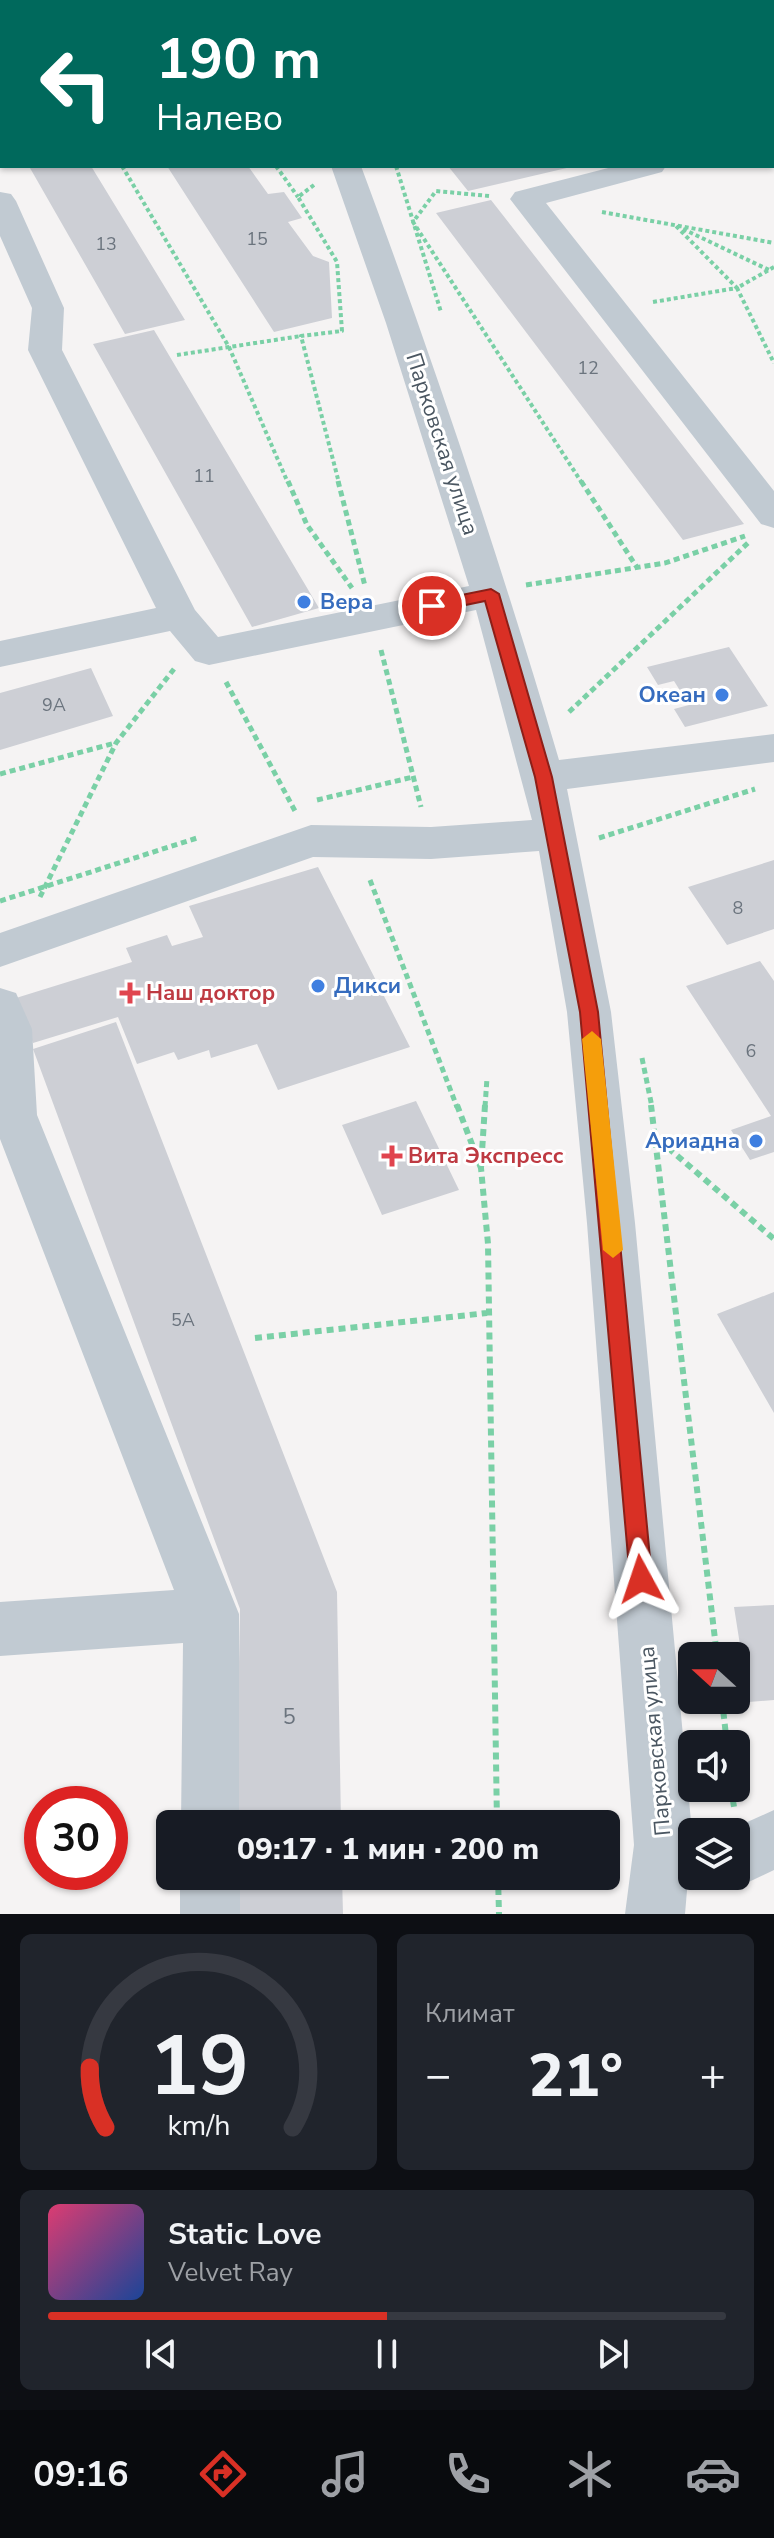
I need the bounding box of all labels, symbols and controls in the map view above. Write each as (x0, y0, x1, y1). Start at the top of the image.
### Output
text: 190 m (156, 21, 321, 98)
icon: left (24, 32, 128, 136)
text: Налево (156, 94, 283, 143)
house number: 15 (246, 227, 268, 251)
house number: 13 (95, 232, 117, 256)
street label: Парковская улица (398, 349, 486, 539)
house number: 12 (577, 356, 599, 380)
house number: 11 (193, 464, 215, 488)
pin (398, 572, 466, 640)
icon: arrive (410, 584, 454, 628)
place label: Вера (320, 587, 373, 617)
marker: Вера (295, 593, 313, 611)
place label: Океан (638, 680, 706, 710)
marker: Океан (713, 686, 731, 704)
house number: 9А (42, 693, 66, 717)
house number: 8 (733, 896, 743, 920)
place label: Дикси (334, 971, 401, 1001)
marker: Дикси (309, 977, 327, 995)
place label: Наш доктор (146, 978, 275, 1008)
marker: Наш доктор (121, 984, 139, 1002)
house number: 6 (746, 1039, 756, 1063)
place label: Ариадна (645, 1126, 740, 1156)
marker: Ариадна (747, 1132, 765, 1150)
place label: Вита Экспресс (408, 1141, 564, 1171)
marker: Вита Экспресс (383, 1147, 401, 1165)
house number: 5А (171, 1308, 195, 1332)
position arrow (599, 1537, 683, 1621)
north arrow (678, 1642, 750, 1714)
map controls (678, 1642, 750, 1890)
street label: Парковская улица (632, 1645, 678, 1837)
house number: 5 (282, 1702, 296, 1732)
button: sound (678, 1730, 750, 1802)
speed limit sign: 30 (24, 1786, 128, 1890)
button: layers (678, 1818, 750, 1890)
text: 09:17 · 1 мин · 200 m (237, 1829, 539, 1870)
text: Климат (425, 1996, 514, 2031)
text: 19 (149, 2010, 248, 2123)
text: 21° (528, 2035, 623, 2117)
text: − (425, 2046, 451, 2106)
text: + (700, 2046, 726, 2106)
text: km/h (167, 2106, 230, 2145)
text: Static Love (168, 2214, 322, 2255)
text: Velvet Ray (168, 2255, 293, 2290)
icon: previous (139, 2332, 183, 2376)
icon: pause (365, 2332, 409, 2376)
icon: next (591, 2332, 635, 2376)
icon: directions (195, 2446, 251, 2502)
icon: music (317, 2446, 373, 2502)
icon: phone (440, 2446, 496, 2502)
icon: climate (562, 2446, 618, 2502)
icon: car (685, 2446, 741, 2502)
text: 09:16 (33, 2450, 129, 2499)

